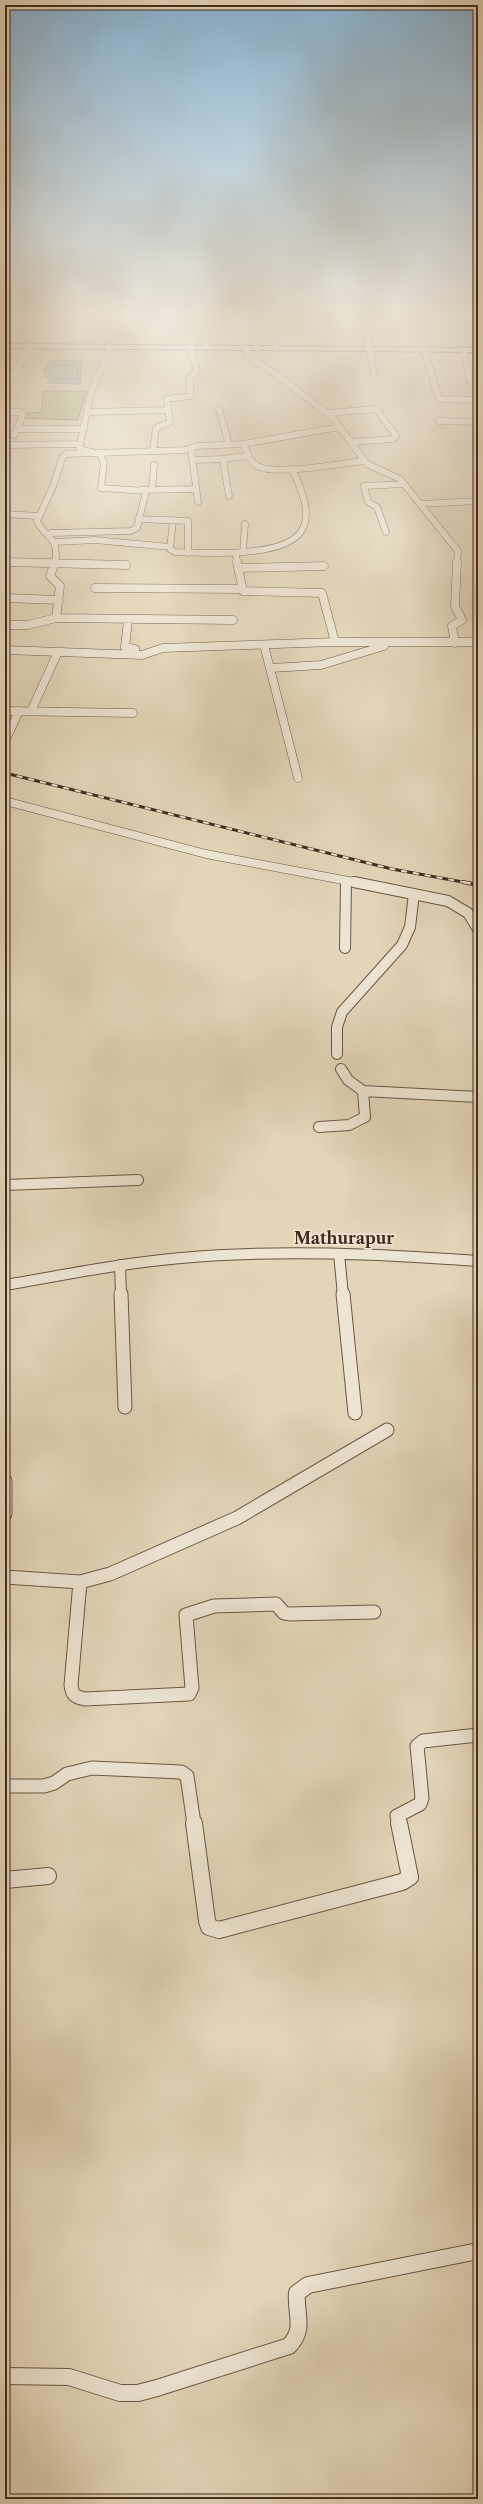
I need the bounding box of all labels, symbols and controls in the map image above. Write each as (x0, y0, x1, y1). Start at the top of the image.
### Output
district label: Mathurapur (294, 1228, 394, 1248)

